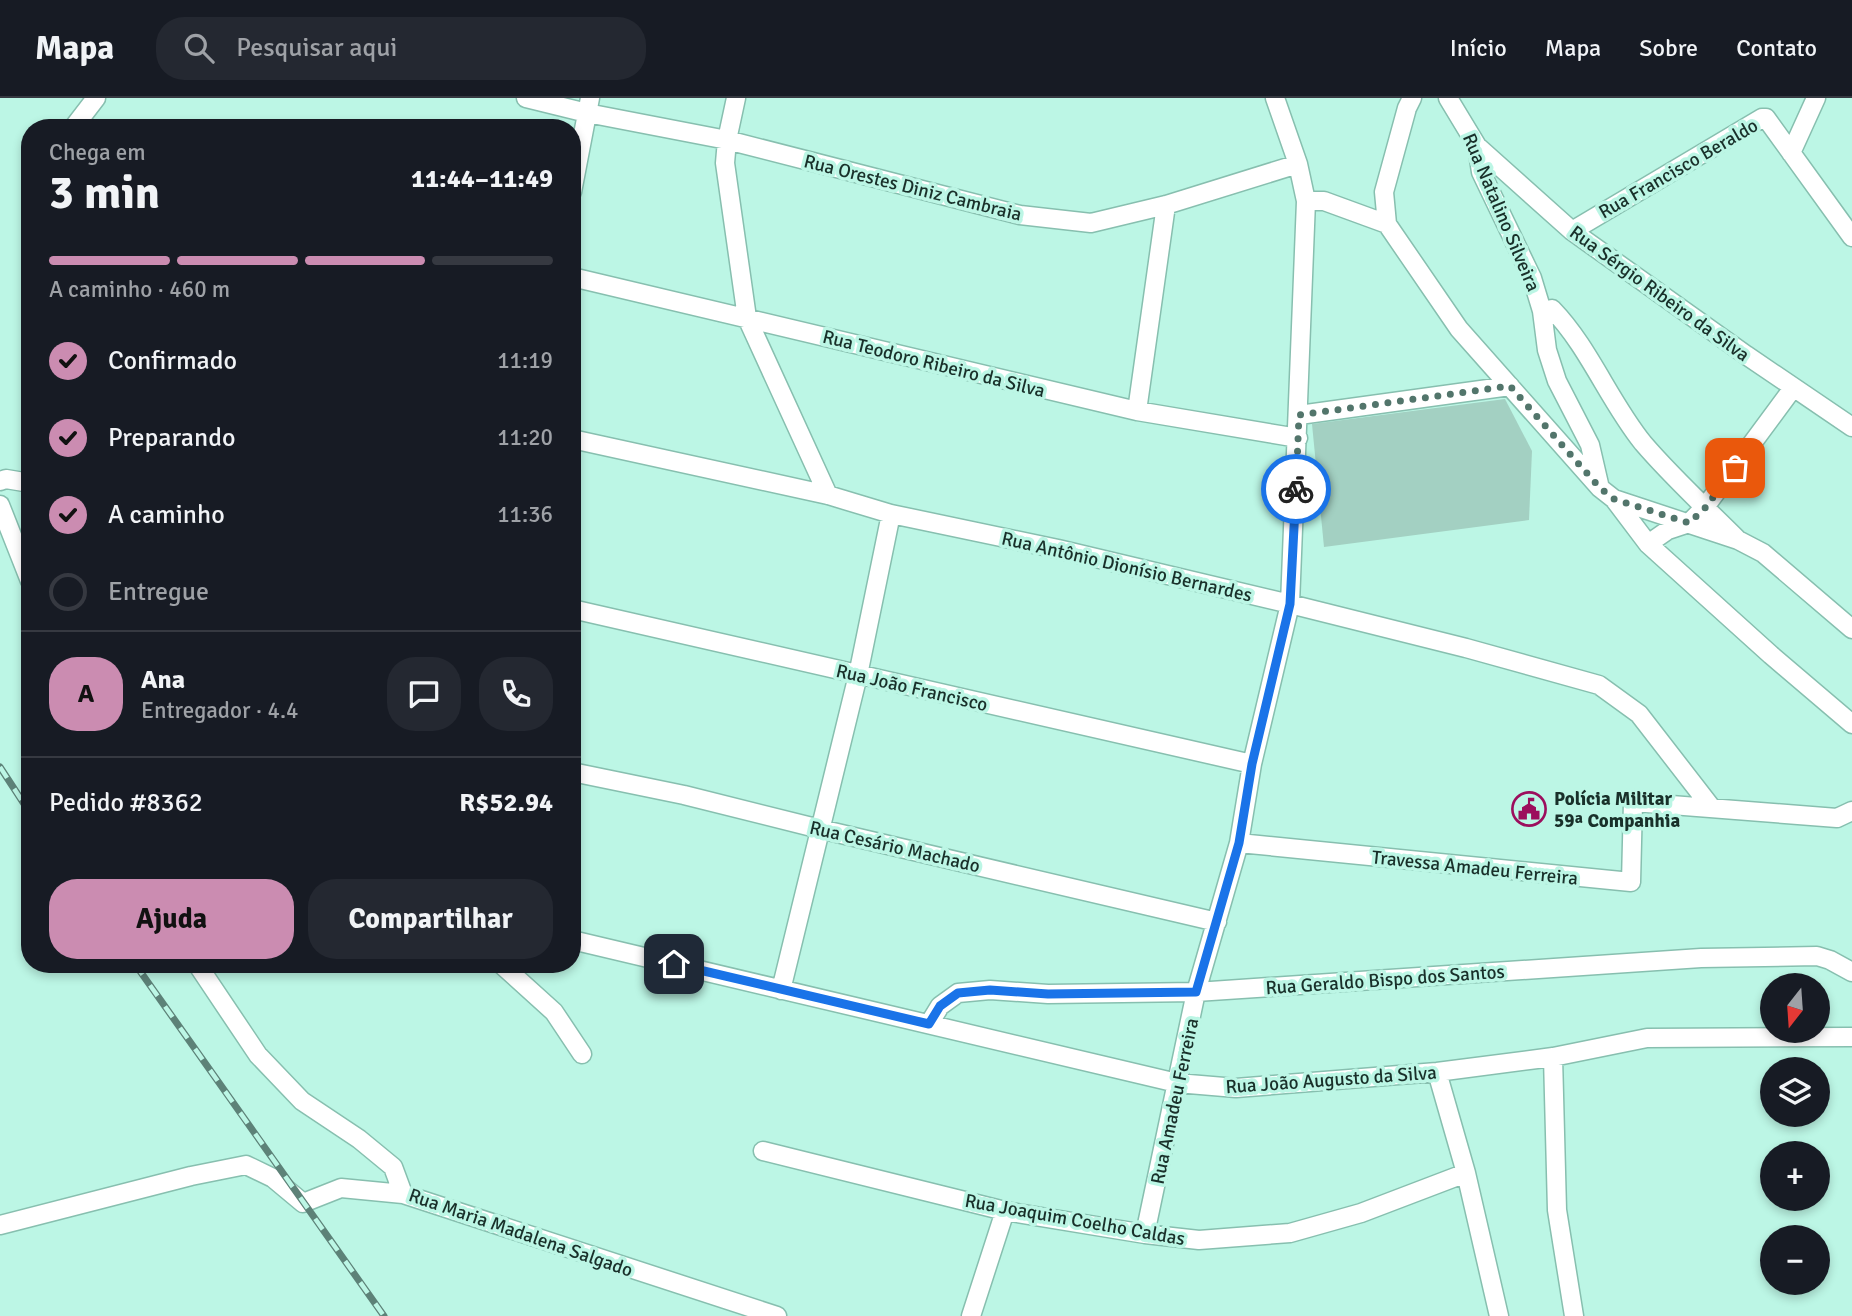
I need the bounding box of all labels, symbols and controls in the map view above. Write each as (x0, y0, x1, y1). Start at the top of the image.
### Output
search box (156, 17, 646, 80)
text: Mapa (35, 28, 114, 69)
icon: search (180, 29, 218, 67)
text: Pesquisar aqui (236, 32, 397, 64)
text: Início (1450, 33, 1507, 63)
text: Mapa (1545, 33, 1601, 63)
text: Sobre (1639, 33, 1698, 63)
text: Contato (1736, 33, 1817, 63)
street label: Rua Francisco Beraldo (1595, 113, 1763, 224)
street label: Rua Natalino Silveira (1457, 130, 1545, 295)
text: Chega em (49, 138, 146, 167)
street label: Rua Orestes Diniz Cambraia (801, 149, 1024, 227)
text: 11:44–11:49 (411, 163, 553, 195)
text: 3 min (49, 165, 160, 221)
street label: Rua Sérgio Ribeiro da Silva (1565, 220, 1754, 367)
text: A caminho · 460 m (49, 275, 230, 304)
street label: Rua Teodoro Ribeiro da Silva (820, 325, 1047, 403)
icon: check (49, 342, 87, 380)
text: Confirmado (108, 345, 237, 377)
text: 11:19 (497, 346, 553, 375)
icon: check (49, 419, 87, 457)
text: Preparando (108, 422, 235, 454)
text: 11:20 (497, 423, 553, 452)
pin (1705, 438, 1765, 498)
icon: bag (1716, 449, 1754, 487)
courier (1261, 454, 1331, 524)
icon: bike (1277, 470, 1315, 508)
icon: check (49, 496, 87, 534)
text: A caminho (108, 499, 225, 531)
text: 11:36 (497, 500, 553, 529)
street label: Rua Antônio Dionísio Bernardes (999, 526, 1254, 607)
text: Entregue (108, 576, 209, 608)
button: chat (387, 657, 461, 731)
button: phone (479, 657, 553, 731)
street label: Rua João Francisco (834, 659, 990, 717)
text: Ana (141, 664, 185, 696)
text: A (78, 678, 94, 710)
text: Entregador · 4.4 (141, 696, 299, 725)
text: Pedido #8362 (49, 787, 203, 819)
text: R$52.94 (459, 787, 553, 819)
place label: Polícia Militar 59ª Companhia (1554, 787, 1680, 833)
public building icon: Polícia Militar 59ª Companhia (1510, 790, 1548, 828)
street label: Rua Cesário Machado (807, 816, 982, 878)
street label: Travessa Amadeu Ferreira (1371, 845, 1579, 891)
button: Ajuda (49, 879, 294, 959)
button: Compartilhar (308, 879, 553, 959)
pin (644, 934, 704, 994)
icon: home (655, 945, 693, 983)
street label: Rua Geraldo Bispo dos Santos (1265, 960, 1505, 1000)
north arrow (1760, 973, 1830, 1043)
map controls (1760, 973, 1830, 1295)
street label: Rua Amadeu Ferreira (1146, 1016, 1204, 1187)
button: layers (1760, 1057, 1830, 1127)
street label: Rua João Augusto da Silva (1225, 1061, 1437, 1099)
button: + (1760, 1141, 1830, 1211)
street label: Rua Maria Madalena Salgado (406, 1183, 636, 1283)
street label: Rua Joaquim Coelho Caldas (963, 1189, 1187, 1251)
button: − (1760, 1225, 1830, 1295)

